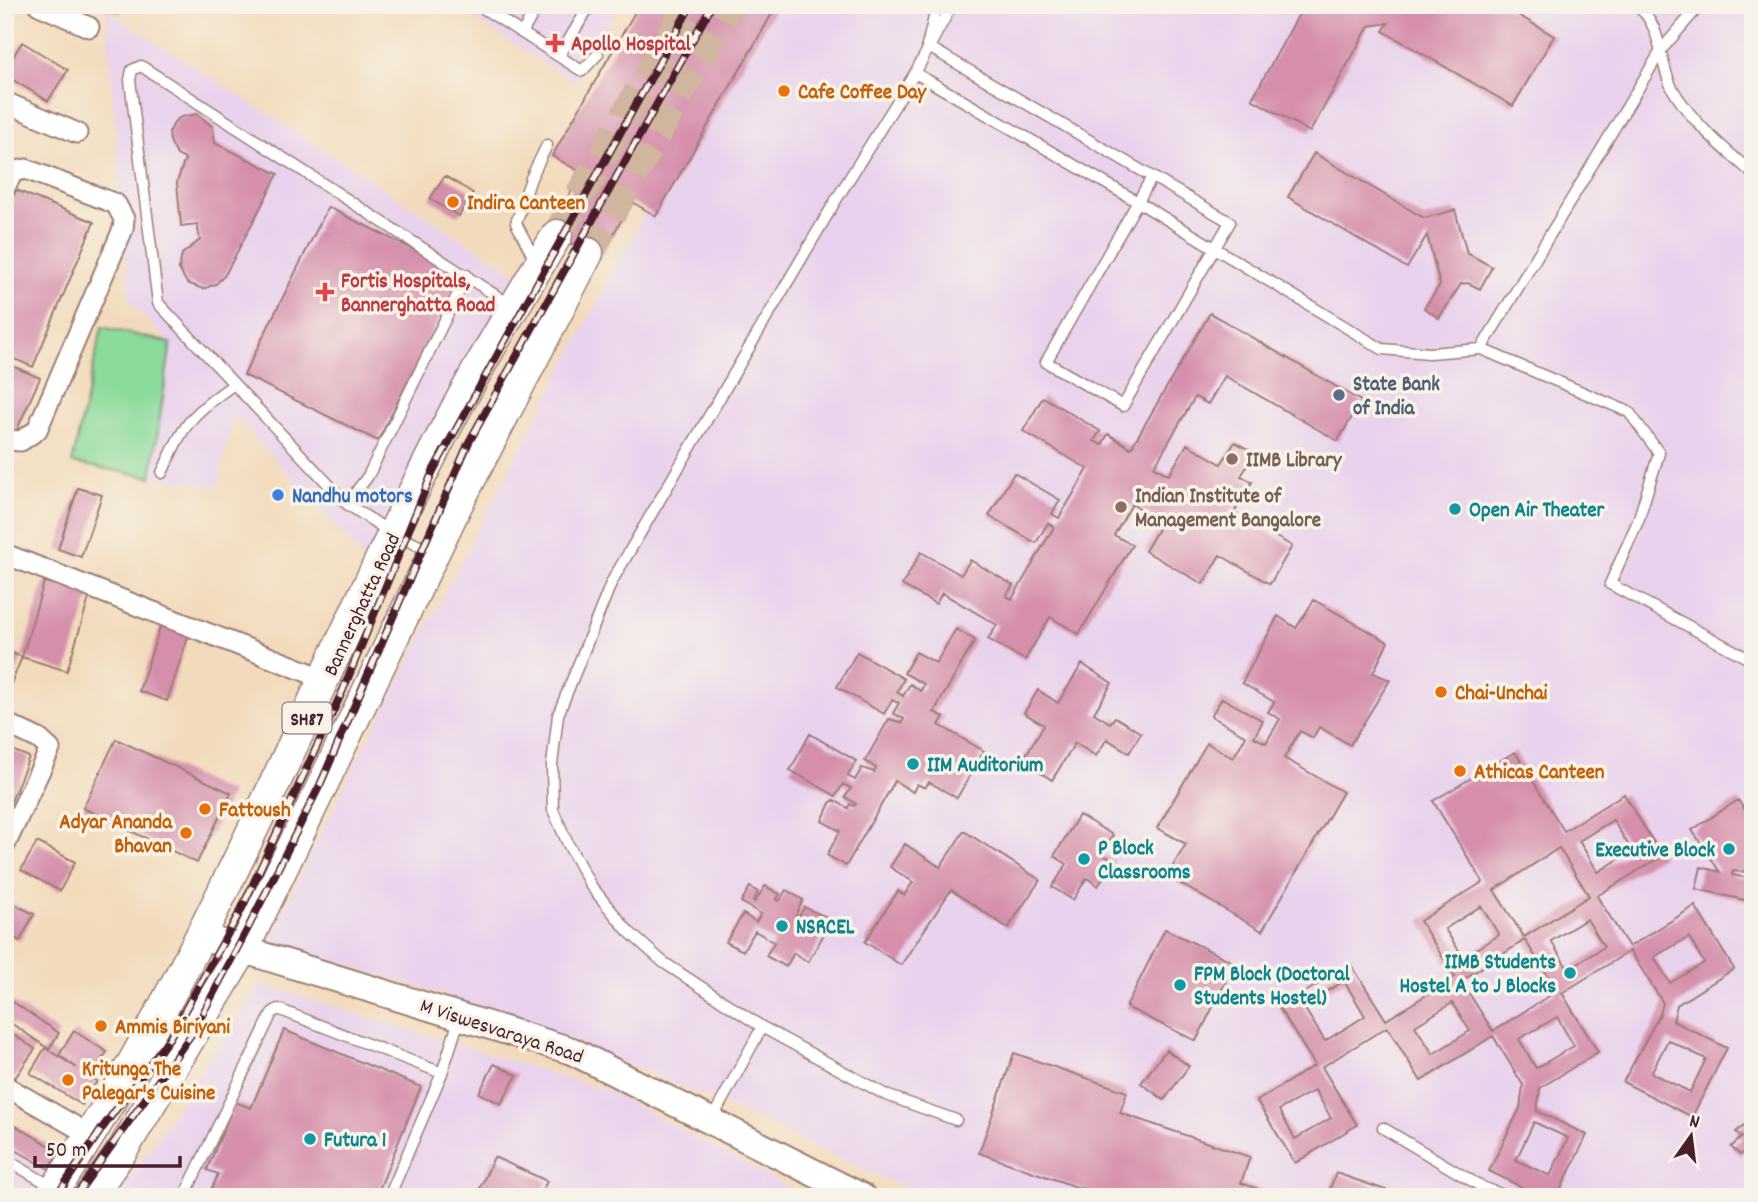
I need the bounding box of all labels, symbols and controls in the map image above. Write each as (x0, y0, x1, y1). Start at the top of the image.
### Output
place label: Apollo Hospital (571, 31, 692, 61)
marker: Apollo Hospital (545, 33, 565, 53)
place label: Cafe Coffee Day (798, 79, 928, 109)
marker: Cafe Coffee Day (776, 83, 792, 99)
place label: Indira Canteen (467, 190, 586, 220)
marker: Indira Canteen (445, 194, 461, 210)
place label: Fortis Hospitals, Bannerghatta Road (341, 268, 495, 322)
marker: Fortis Hospitals, Bannerghatta Road (315, 282, 335, 302)
place label: State Bank of India (1353, 371, 1440, 425)
marker: State Bank of India (1331, 387, 1347, 403)
place label: IIMB Library (1246, 447, 1343, 477)
marker: IIMB Library (1224, 451, 1240, 467)
place label: Nandhu motors (292, 483, 413, 513)
place label: Indian Institute of Management Bangalore (1135, 483, 1321, 537)
marker: Nandhu motors (270, 487, 286, 503)
place label: Open Air Theater (1469, 497, 1605, 527)
marker: Indian Institute of Management Bangalore (1113, 499, 1129, 515)
marker: Open Air Theater (1447, 501, 1463, 517)
street label: Bannerghatta Road (318, 529, 410, 682)
place label: Chai-Unchai (1455, 680, 1548, 710)
marker: Chai-Unchai (1433, 684, 1449, 700)
road number: SH87 (282, 702, 332, 734)
place label: IIM Auditorium (927, 752, 1044, 782)
marker: IIM Auditorium (905, 756, 921, 772)
place label: Athicas Canteen (1474, 759, 1605, 789)
marker: Athicas Canteen (1452, 763, 1468, 779)
place label: Fattoush (219, 797, 291, 827)
marker: Fattoush (197, 801, 213, 817)
place label: Adyar Ananda Bhavan (59, 809, 173, 863)
marker: Adyar Ananda Bhavan (178, 825, 194, 841)
place label: P Block Classrooms (1098, 835, 1191, 889)
place label: Executive Block (1595, 837, 1715, 867)
marker: Executive Block (1721, 841, 1737, 857)
marker: P Block Classrooms (1076, 851, 1092, 867)
place label: NSRCEL (796, 914, 855, 944)
marker: NSRCEL (774, 918, 790, 934)
place label: IIMB Students Hostel A to J Blocks (1399, 949, 1556, 1003)
place label: FPM Block (Doctoral Students Hostel) (1194, 961, 1351, 1015)
marker: IIMB Students Hostel A to J Blocks (1562, 965, 1578, 981)
marker: FPM Block (Doctoral Students Hostel) (1172, 977, 1188, 993)
street label: M Viswesvaraya Road (416, 992, 587, 1073)
place label: Ammis Biriyani (115, 1014, 230, 1044)
marker: Ammis Biriyani (93, 1018, 109, 1034)
place label: Kritunga The Palegar's Cuisine (82, 1056, 215, 1110)
marker: Kritunga The Palegar's Cuisine (60, 1072, 76, 1088)
north arrow (1656, 1100, 1726, 1170)
text: N (1686, 1109, 1702, 1137)
scale bar (35, 1125, 180, 1169)
place label: Futura 1 (324, 1127, 386, 1157)
marker: Futura 1 (302, 1131, 318, 1147)
text: 50 m (46, 1137, 86, 1167)

